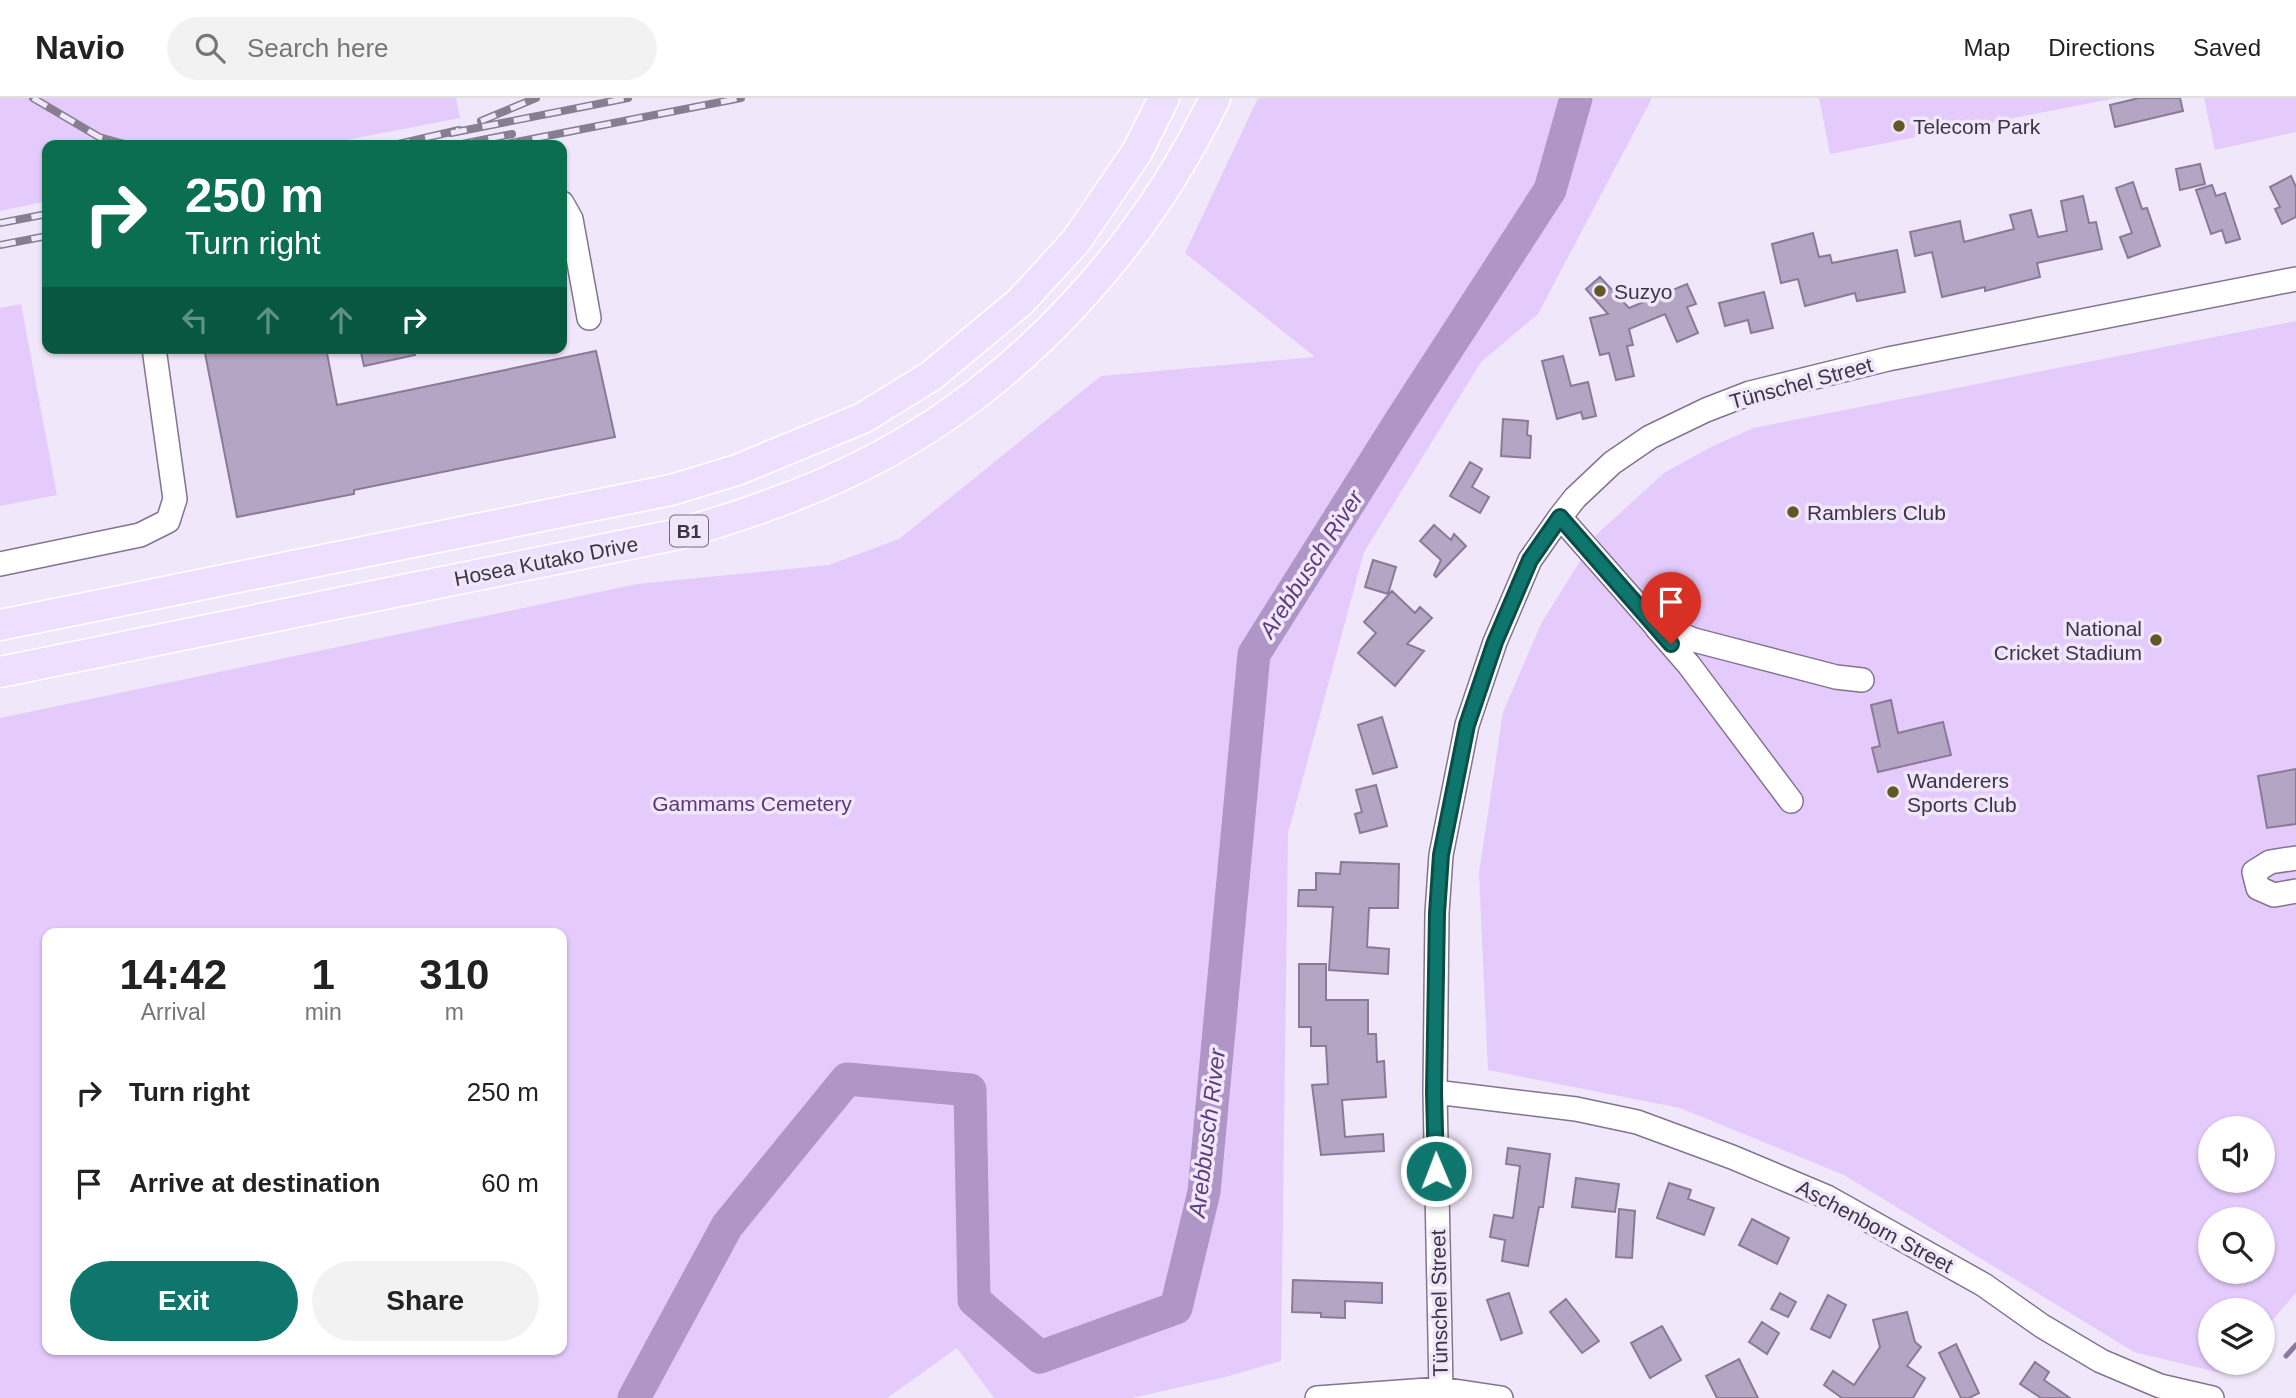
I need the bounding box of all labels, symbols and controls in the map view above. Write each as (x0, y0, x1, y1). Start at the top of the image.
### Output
search box (167, 17, 657, 80)
text: Navio (35, 29, 125, 66)
icon: search (191, 29, 229, 67)
text: Search here (247, 33, 389, 63)
text: Map (1964, 34, 2010, 61)
text: Directions (2048, 34, 2155, 61)
text: Saved (2193, 34, 2261, 61)
place label: Telecom Park (1913, 115, 2041, 138)
marker: Telecom Park (1891, 118, 1907, 134)
icon: right (70, 168, 161, 259)
text: 250 m (185, 168, 324, 222)
text: Turn right (185, 225, 321, 261)
place label: Suzyo (1614, 280, 1672, 303)
marker: Suzyo (1592, 283, 1608, 299)
icon: left (176, 301, 214, 339)
icon: ahead (249, 301, 287, 339)
icon: ahead (322, 301, 360, 339)
icon: right (395, 301, 433, 339)
street label: Tünschel Street (1727, 353, 1875, 413)
water label: Arebbusch River (1253, 485, 1369, 644)
place label: Ramblers Club (1807, 501, 1946, 524)
marker: Ramblers Club (1785, 504, 1801, 520)
road number: B1 (670, 516, 708, 546)
street label: Hosea Kutako Drive (452, 532, 640, 590)
pin (1641, 572, 1701, 644)
icon: arrive (1652, 583, 1690, 621)
place label: National Cricket Stadium (1994, 617, 2142, 664)
marker: National Cricket Stadium (2148, 632, 2164, 648)
place label: Wanderers Sports Club (1907, 769, 2017, 816)
marker: Wanderers Sports Club (1885, 784, 1901, 800)
park label: Gammams Cemetery (652, 792, 852, 815)
text: 14:42 (120, 951, 227, 998)
text: 1 (311, 951, 335, 998)
text: 310 (419, 951, 489, 998)
text: Arrival (141, 999, 206, 1025)
text: min (305, 999, 342, 1025)
text: m (445, 999, 464, 1025)
water label: Arebbusch River (1183, 1046, 1230, 1221)
icon: right (70, 1074, 108, 1112)
text: Turn right (129, 1077, 250, 1107)
text: 250 m (467, 1077, 539, 1107)
map controls (2198, 1116, 2275, 1375)
button: sound (2198, 1116, 2275, 1193)
position arrow (1399, 1134, 1473, 1208)
icon: arrive (70, 1165, 108, 1203)
text: Arrive at destination (129, 1168, 380, 1198)
text: 60 m (481, 1168, 539, 1198)
street label: Aschenborn Street (1793, 1175, 1957, 1277)
button: search (2198, 1207, 2275, 1284)
street label: Tünschel Street (1426, 1229, 1452, 1377)
button: Exit (70, 1261, 298, 1341)
button: Share (312, 1261, 539, 1341)
button: layers (2198, 1298, 2275, 1375)

